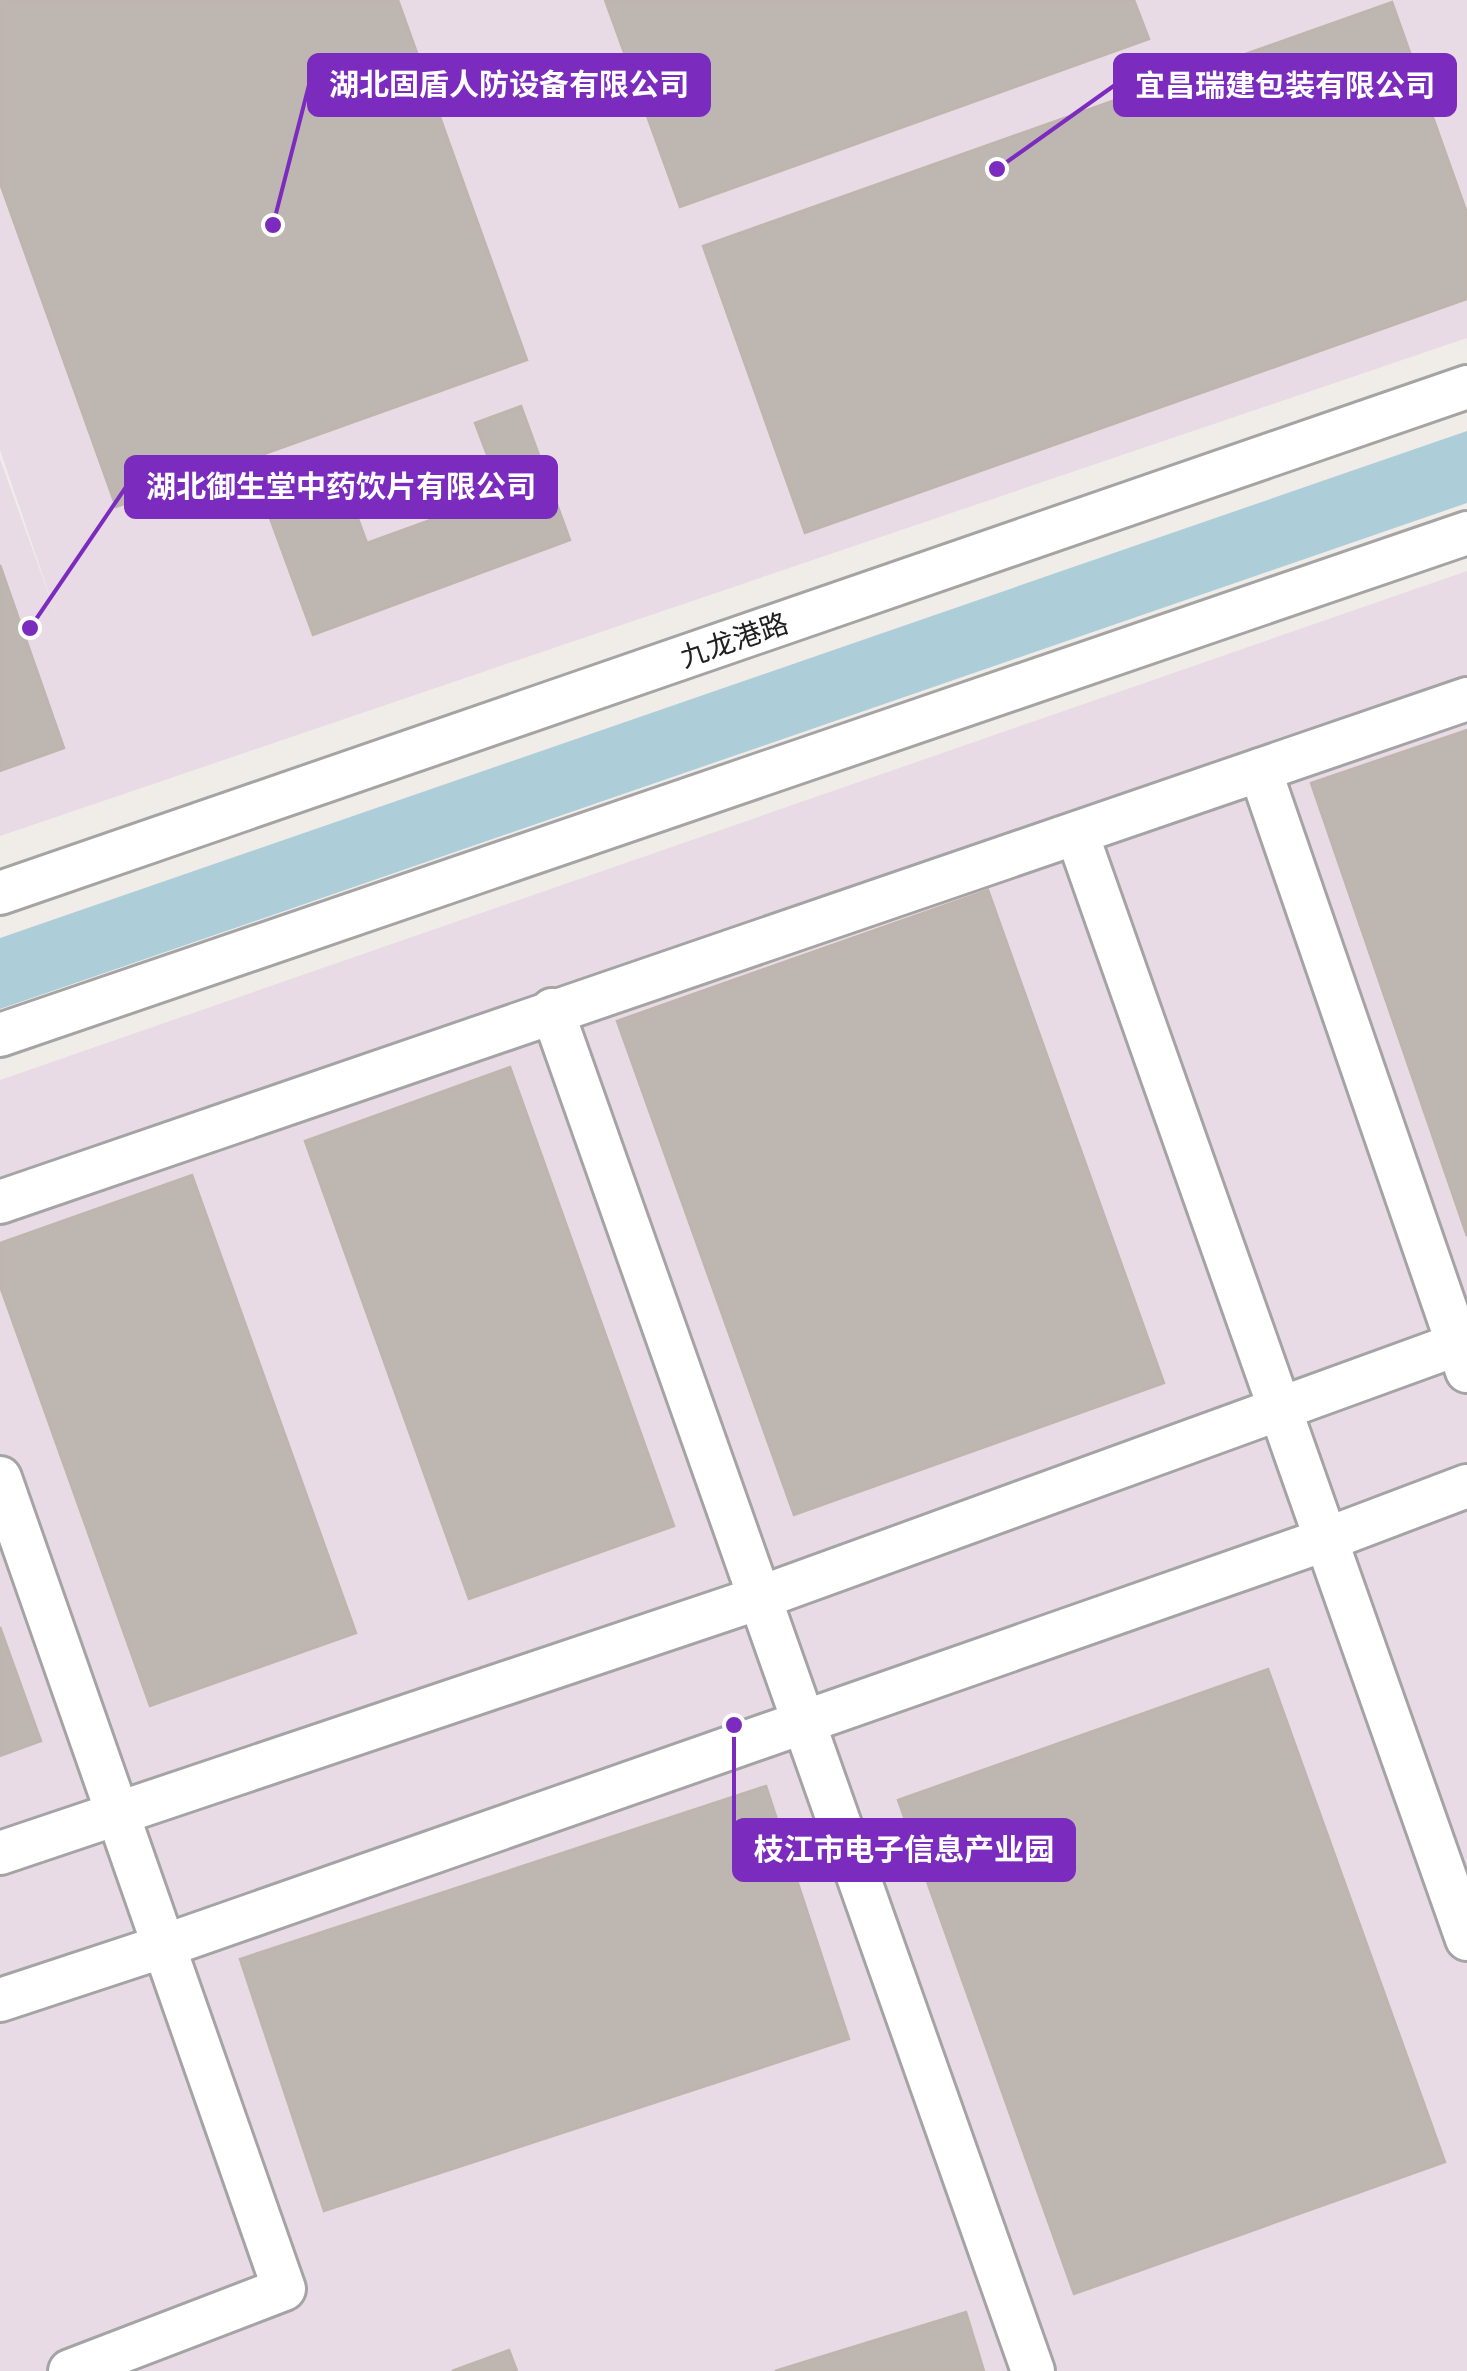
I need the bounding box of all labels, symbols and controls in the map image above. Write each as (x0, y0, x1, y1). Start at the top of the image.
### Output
callout: 湖北固盾人防设备有限公司 (309, 55, 709, 115)
callout: 宜昌瑞建包装有限公司 (1115, 55, 1455, 115)
text: 湖北固盾人防设备有限公司 (329, 63, 689, 106)
text: 宜昌瑞建包装有限公司 (1135, 64, 1435, 107)
callout: 湖北御生堂中药饮片有限公司 (126, 457, 556, 517)
text: 湖北御生堂中药饮片有限公司 (146, 465, 536, 508)
street label: 九龙港路 (675, 604, 793, 677)
callout: 枝江市电子信息产业园 (734, 1820, 1074, 1880)
text: 枝江市电子信息产业园 (754, 1828, 1054, 1871)

